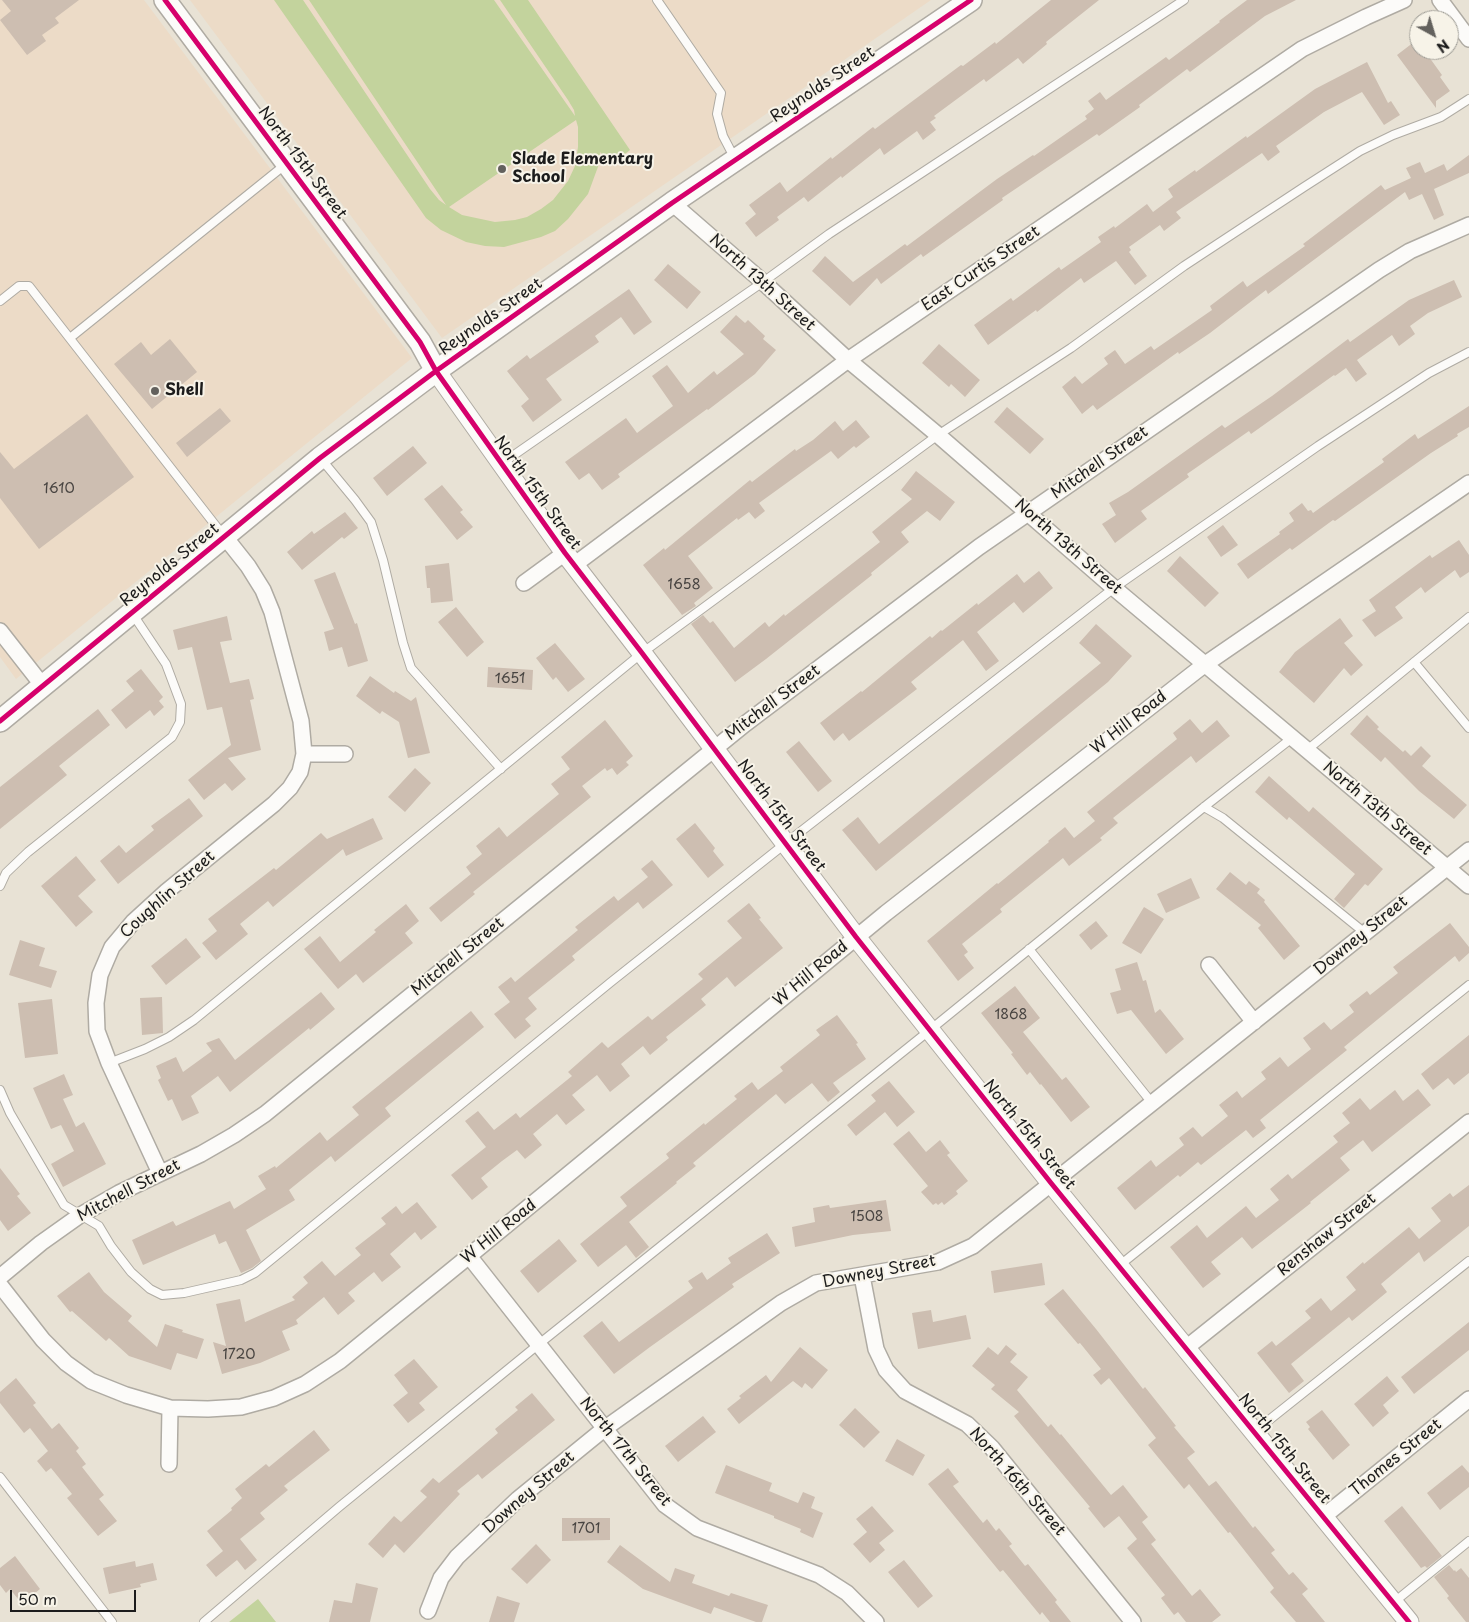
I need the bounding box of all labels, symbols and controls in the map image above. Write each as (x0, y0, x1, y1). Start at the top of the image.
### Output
north arrow (1409, 10, 1459, 60)
text: N (1432, 35, 1454, 58)
street label: Reynolds Street (767, 43, 879, 127)
street label: North 15th Street (253, 103, 351, 223)
place label: Slade Elementary School (512, 150, 653, 188)
marker: Slade Elementary School (496, 163, 508, 175)
street label: East Curtis Street (918, 222, 1044, 316)
street label: North 13th Street (705, 230, 819, 336)
street label: Reynolds Street (436, 274, 546, 360)
place label: Shell (165, 381, 203, 401)
marker: Shell (149, 385, 161, 397)
street label: Mitchell Street (1048, 422, 1152, 504)
street label: North 15th Street (489, 432, 585, 554)
house number: 1610 (43, 481, 75, 497)
street label: North 13th Street (1010, 495, 1126, 599)
street label: Reynolds Street (117, 519, 223, 611)
house number: 1658 (667, 577, 701, 593)
street label: Mitchell Street (722, 661, 824, 745)
house number: 1651 (495, 671, 525, 687)
street label: W Hill Road (1087, 687, 1171, 759)
street label: North 15th Street (732, 756, 830, 876)
street label: North 13th Street (1319, 758, 1435, 860)
street label: Coughlin Street (117, 847, 219, 943)
street label: Downey Street (1310, 892, 1412, 980)
street label: Mitchell Street (408, 914, 508, 1000)
street label: W Hill Road (770, 937, 852, 1011)
house number: 1868 (995, 1007, 1027, 1023)
street label: North 15th Street (979, 1076, 1079, 1194)
street label: Mitchell Street (74, 1156, 184, 1226)
street label: Renshaw Street (1274, 1189, 1380, 1281)
street label: W Hill Road (457, 1196, 541, 1268)
house number: 1508 (850, 1209, 884, 1225)
street label: Downey Street (821, 1252, 937, 1292)
house number: 1720 (222, 1347, 256, 1363)
street label: North 15th Street (1234, 1390, 1334, 1508)
street label: North 17th Street (575, 1394, 675, 1510)
street label: Thomes Street (1346, 1415, 1446, 1501)
street label: North 16th Street (965, 1424, 1069, 1540)
street label: Downey Street (479, 1448, 579, 1538)
house number: 1701 (572, 1521, 600, 1537)
scale bar (12, 1580, 139, 1612)
text: 50 m (18, 1587, 57, 1610)

